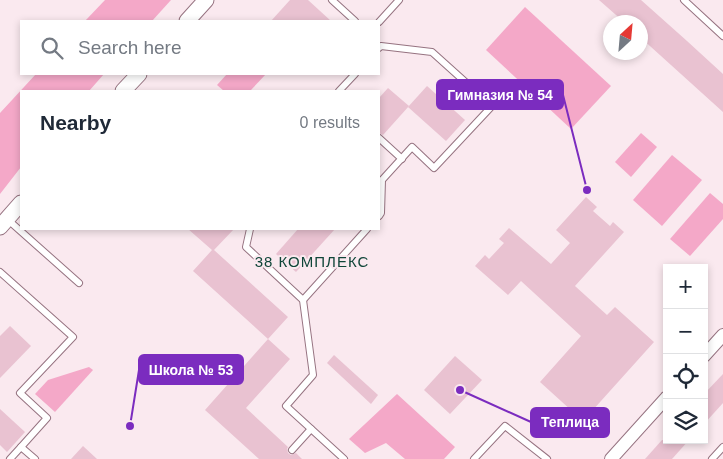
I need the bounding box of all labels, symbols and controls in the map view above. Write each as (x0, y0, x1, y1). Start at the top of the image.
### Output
north arrow (603, 15, 648, 60)
search box (20, 20, 380, 75)
icon: search (38, 34, 66, 62)
text: Search here (78, 37, 182, 58)
callout: Гимназия № 54 (437, 80, 563, 109)
text: Гимназия № 54 (447, 87, 553, 103)
text: Nearby (40, 111, 111, 134)
text: 0 results (300, 114, 360, 131)
district label: 38 КОМПЛЕКС (255, 253, 369, 270)
map controls (663, 264, 708, 444)
button: + (663, 264, 708, 309)
button: − (663, 309, 708, 354)
button: locate (663, 354, 708, 399)
callout: Школа № 53 (139, 355, 243, 384)
text: Школа № 53 (149, 362, 234, 378)
button: layers (663, 399, 708, 444)
callout: Теплица (531, 408, 609, 437)
text: Теплица (541, 414, 599, 430)

